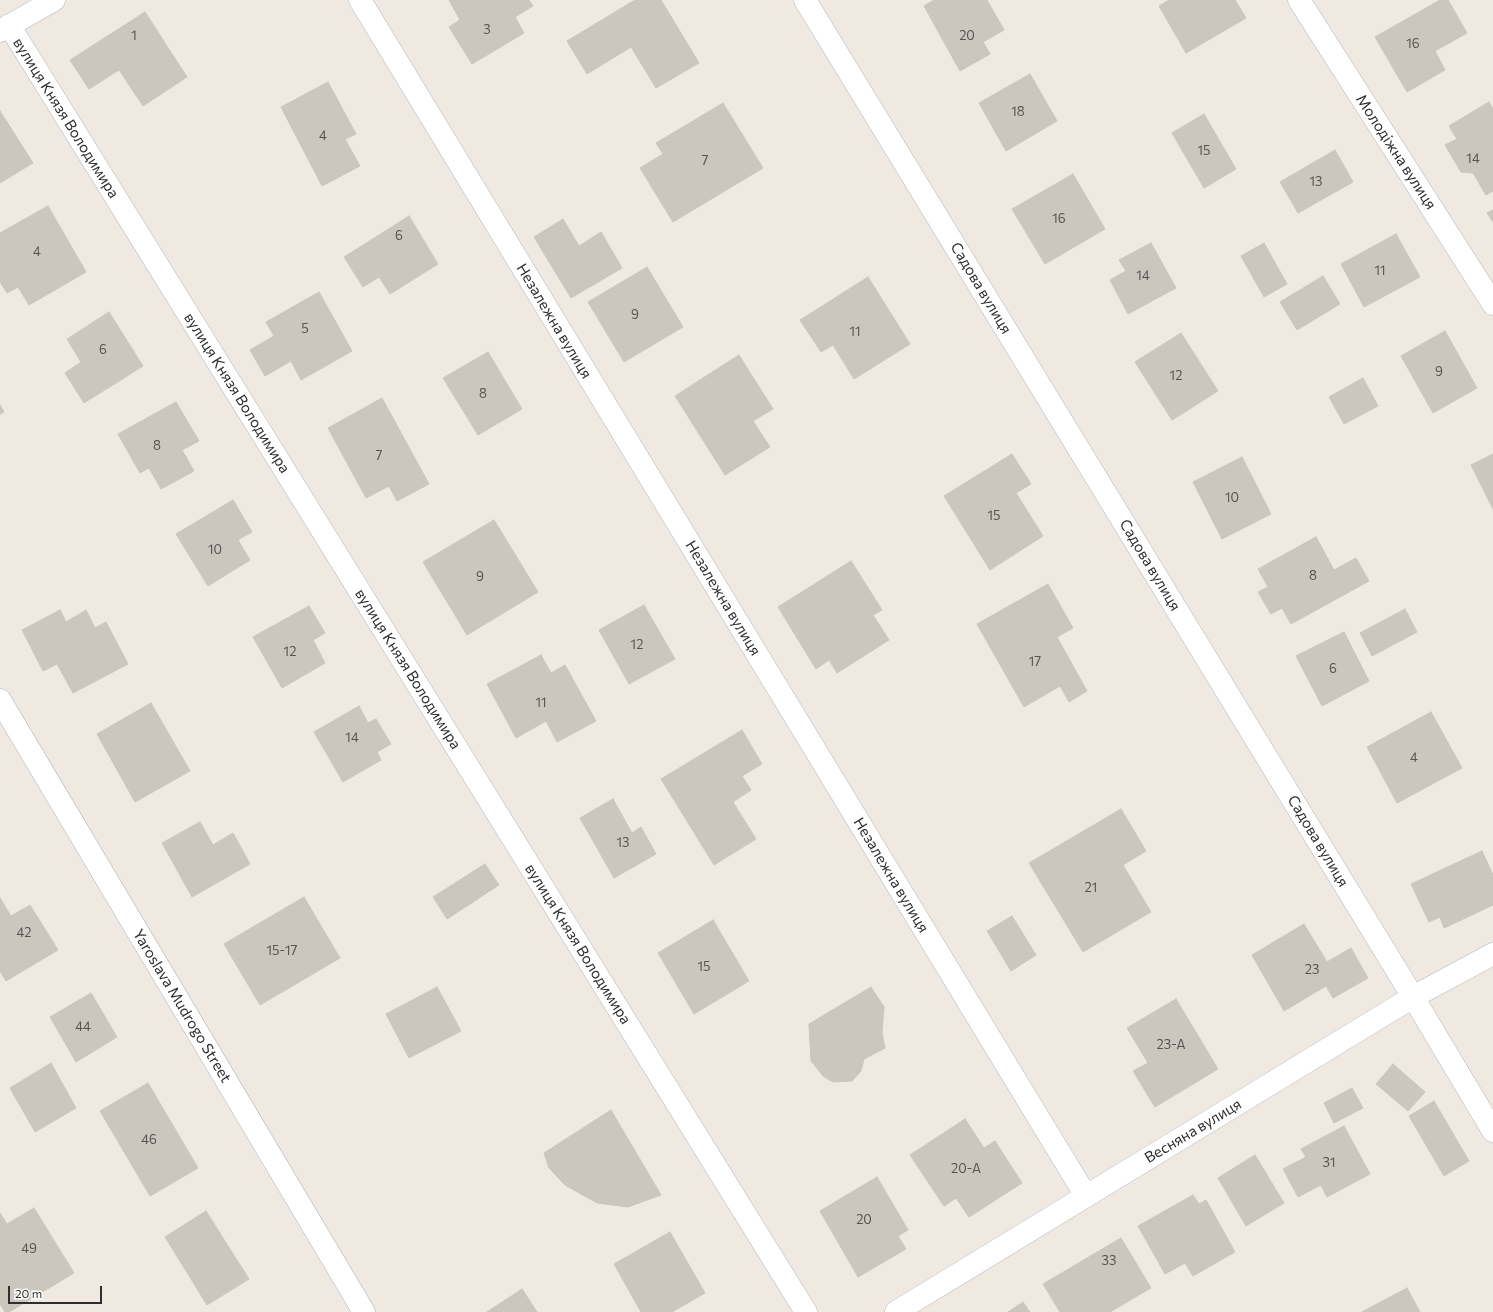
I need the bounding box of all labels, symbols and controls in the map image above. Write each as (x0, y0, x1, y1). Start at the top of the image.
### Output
house number: 3 (483, 22, 491, 38)
house number: 1 (131, 28, 137, 44)
house number: 20 (959, 28, 975, 44)
street label: вулиця Князя Володимира (9, 34, 123, 202)
house number: 16 (1406, 36, 1420, 52)
street label: Молодіжна вулиця (1352, 91, 1440, 213)
house number: 18 (1011, 104, 1025, 120)
house number: 4 (319, 128, 327, 144)
house number: 15 (1197, 143, 1211, 159)
house number: 14 (1466, 151, 1480, 167)
house number: 7 (702, 153, 708, 169)
house number: 13 (1310, 174, 1322, 190)
house number: 16 (1052, 211, 1066, 227)
house number: 6 (395, 228, 403, 244)
street label: Садова вулиця (947, 239, 1015, 337)
house number: 4 (33, 244, 41, 260)
street label: Незалежна вулиця (513, 260, 595, 382)
house number: 11 (1374, 263, 1386, 279)
house number: 14 (1136, 268, 1150, 284)
house number: 9 (631, 307, 639, 323)
street label: вулиця Князя Володимира (180, 309, 294, 477)
house number: 5 (301, 321, 309, 337)
house number: 11 (849, 324, 861, 340)
house number: 6 (99, 342, 107, 358)
house number: 9 (1435, 364, 1443, 380)
house number: 12 (1170, 368, 1182, 384)
house number: 8 (479, 386, 487, 402)
house number: 8 (153, 438, 161, 454)
house number: 7 (376, 448, 382, 464)
house number: 10 (1225, 490, 1239, 506)
house number: 15 (987, 508, 1001, 524)
street label: Садова вулиця (1116, 516, 1184, 614)
street label: Незалежна вулиця (682, 537, 764, 659)
house number: 10 (208, 542, 222, 558)
house number: 8 (1309, 568, 1317, 584)
house number: 9 (476, 569, 484, 585)
street label: вулиця Князя Володимира (351, 585, 465, 753)
house number: 12 (631, 637, 643, 653)
house number: 12 (284, 644, 296, 660)
house number: 17 (1029, 654, 1041, 670)
house number: 6 (1329, 661, 1337, 677)
house number: 11 (535, 695, 547, 711)
house number: 14 (345, 730, 359, 746)
house number: 4 (1410, 750, 1418, 766)
street label: Садова вулиця (1284, 792, 1352, 890)
street label: Незалежна вулиця (850, 814, 932, 936)
house number: 13 (617, 835, 629, 851)
street label: вулиця Князя Володимира (521, 860, 635, 1028)
house number: 21 (1085, 880, 1097, 896)
house number: 42 (17, 925, 31, 941)
street label: Yaroslava Mudrogo Street (129, 926, 235, 1086)
house number: 15-17 (267, 943, 297, 959)
house number: 15 (697, 959, 711, 975)
house number: 23 (1305, 962, 1319, 978)
house number: 44 (75, 1019, 91, 1035)
house number: 23-А (1157, 1037, 1185, 1053)
street label: Весняна вулиця (1141, 1095, 1245, 1167)
house number: 46 (141, 1132, 157, 1148)
house number: 31 (1323, 1155, 1335, 1171)
house number: 20-А (951, 1161, 981, 1177)
house number: 20 (856, 1212, 872, 1228)
house number: 49 (21, 1241, 37, 1257)
house number: 33 (1102, 1253, 1116, 1269)
scale bar (10, 1278, 104, 1304)
text: 20 m (15, 1286, 42, 1300)

